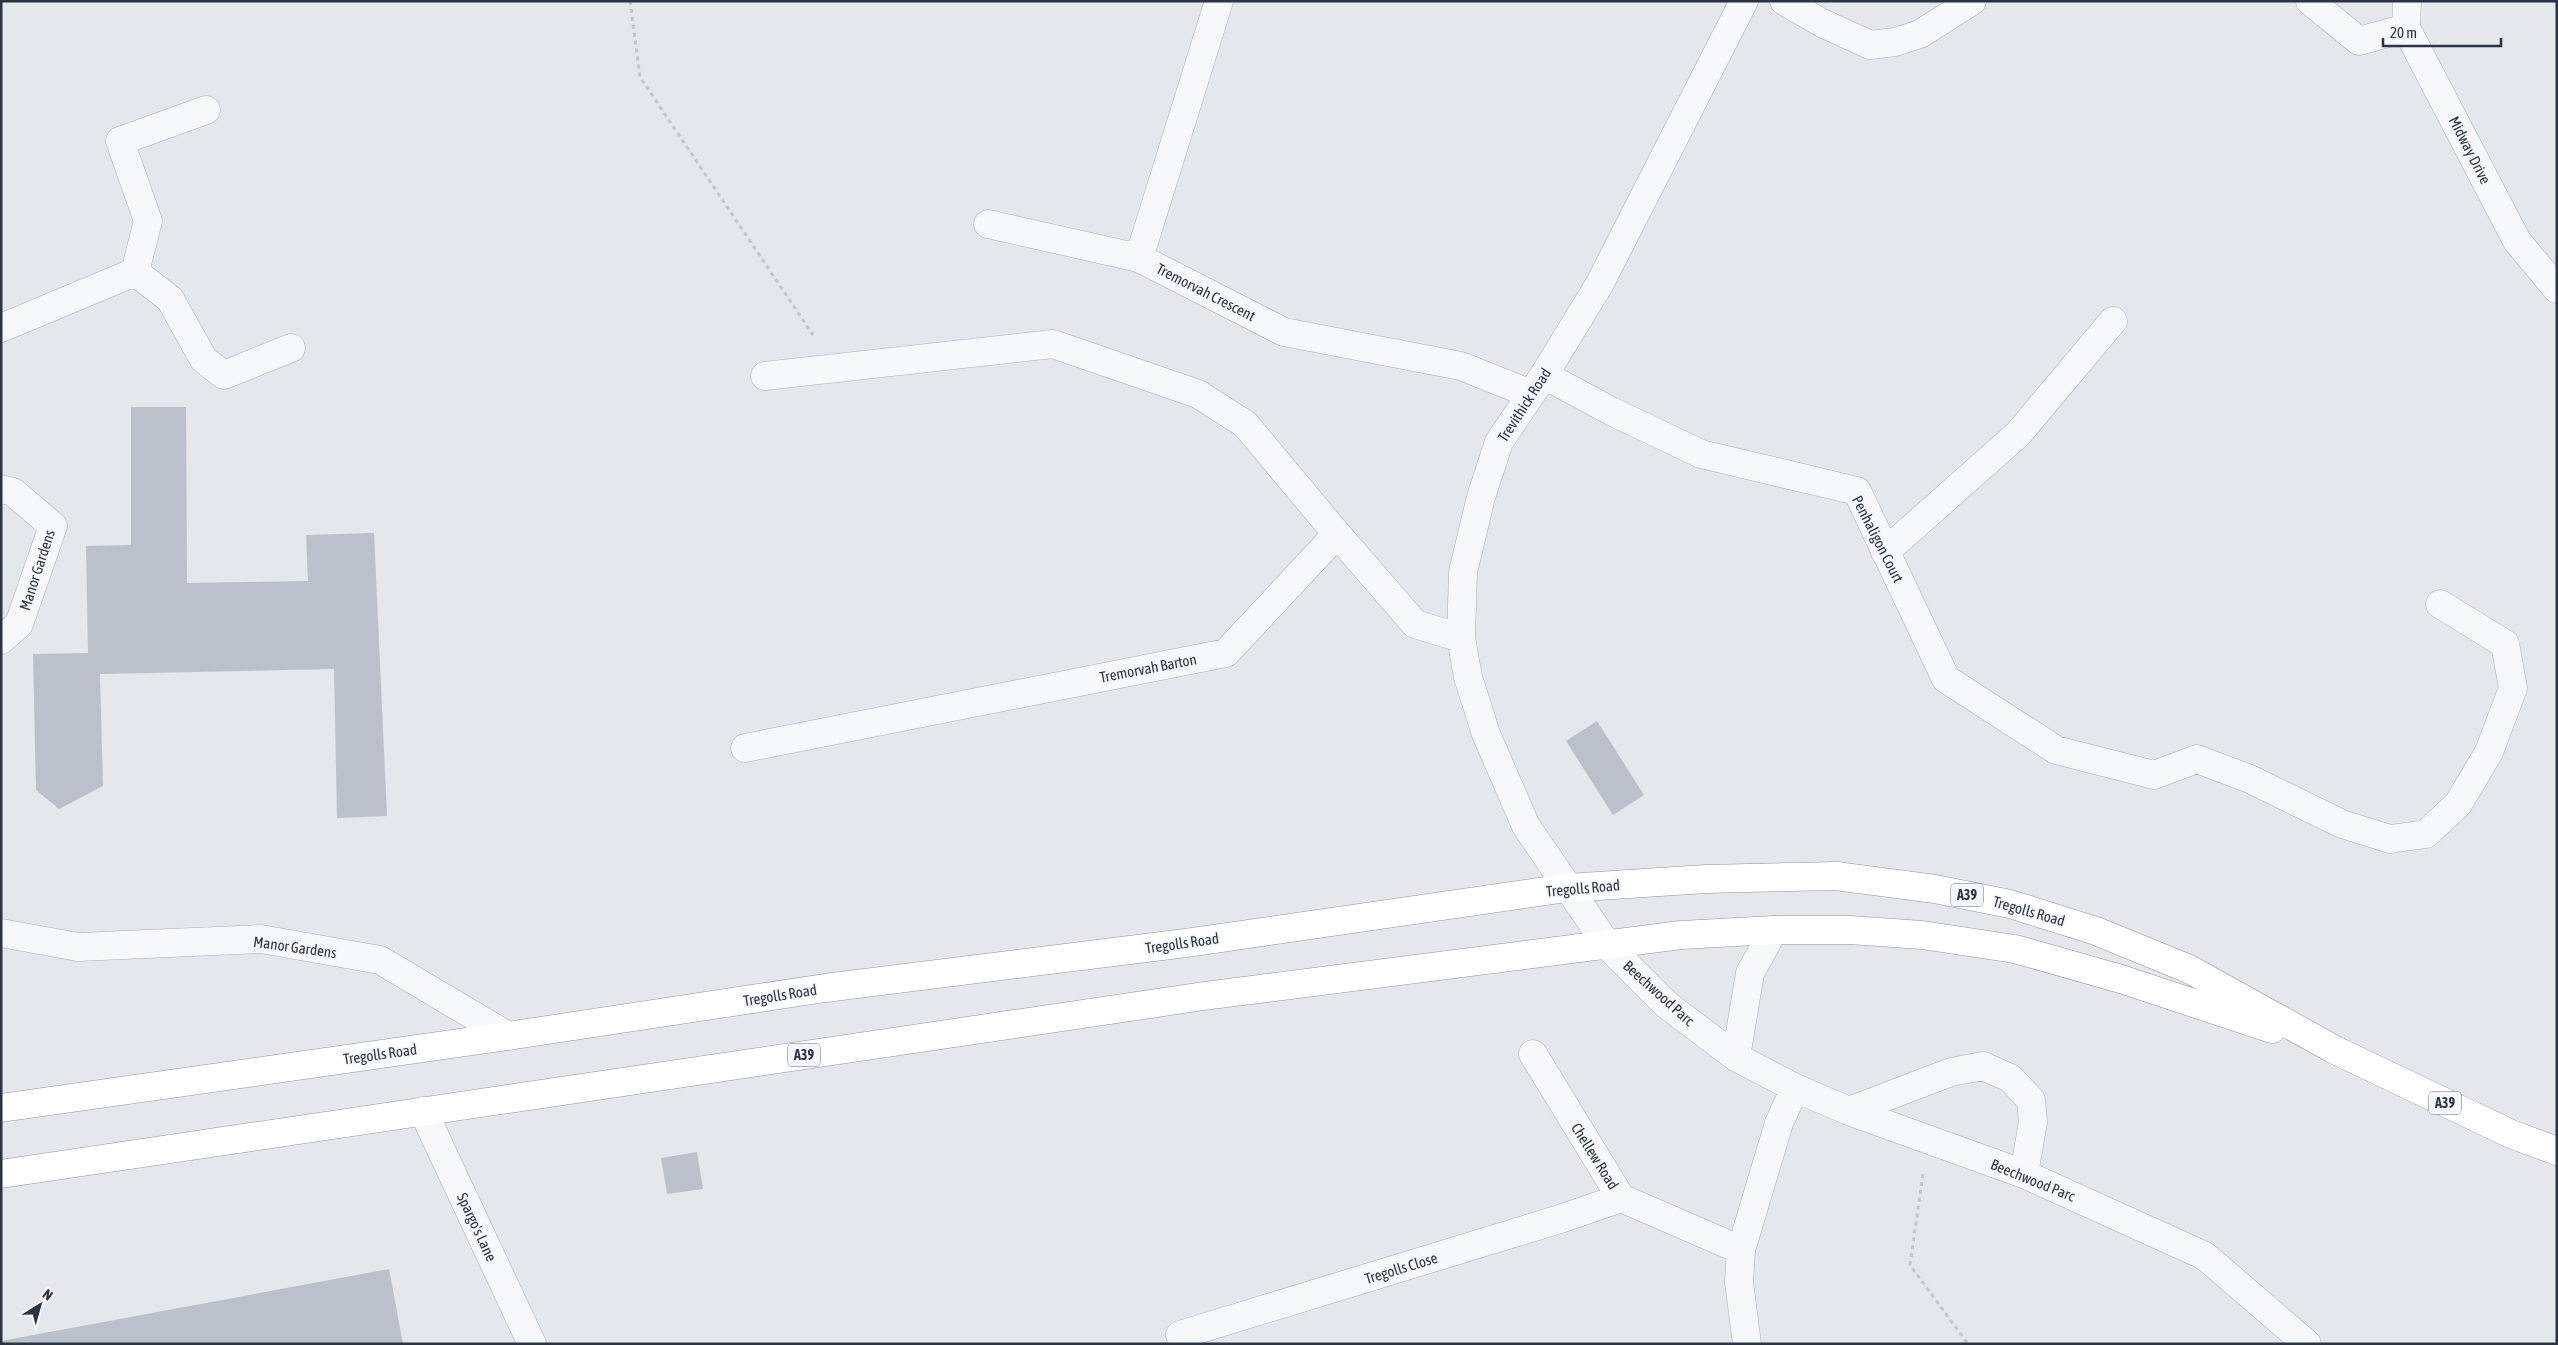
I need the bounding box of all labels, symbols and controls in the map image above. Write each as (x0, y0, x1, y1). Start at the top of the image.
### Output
scale bar (2383, 15, 2500, 47)
text: 20 m (2390, 24, 2417, 41)
street label: Midway Drive (2446, 113, 2494, 187)
street label: Tremorvah Crescent (1154, 260, 1258, 324)
street label: Trevithick Road (1494, 365, 1554, 445)
street label: Penhaligon Court (1849, 493, 1907, 585)
street label: Manor Gardens (16, 528, 58, 612)
street label: Tremorvah Barton (1098, 650, 1198, 686)
street label: Tregolls Road (1545, 876, 1621, 900)
road number: A39 (1951, 884, 1983, 906)
street label: Tregolls Road (1991, 893, 2067, 929)
street label: Tregolls Road (1144, 929, 1220, 957)
street label: Manor Gardens (252, 933, 338, 961)
street label: Beechwood Parc (1620, 957, 1698, 1030)
street label: Tregolls Road (742, 981, 818, 1009)
street label: Tregolls Road (342, 1040, 418, 1068)
road number: A39 (788, 1044, 820, 1066)
road number: A39 (2429, 1092, 2461, 1114)
street label: Chellew Road (1568, 1120, 1622, 1192)
street label: Beechwood Parc (1988, 1155, 2078, 1205)
street label: Spargo's Lane (454, 1190, 500, 1264)
street label: Tregolls Close (1363, 1249, 1440, 1287)
north arrow (15, 1280, 65, 1330)
text: N (40, 1286, 56, 1303)

